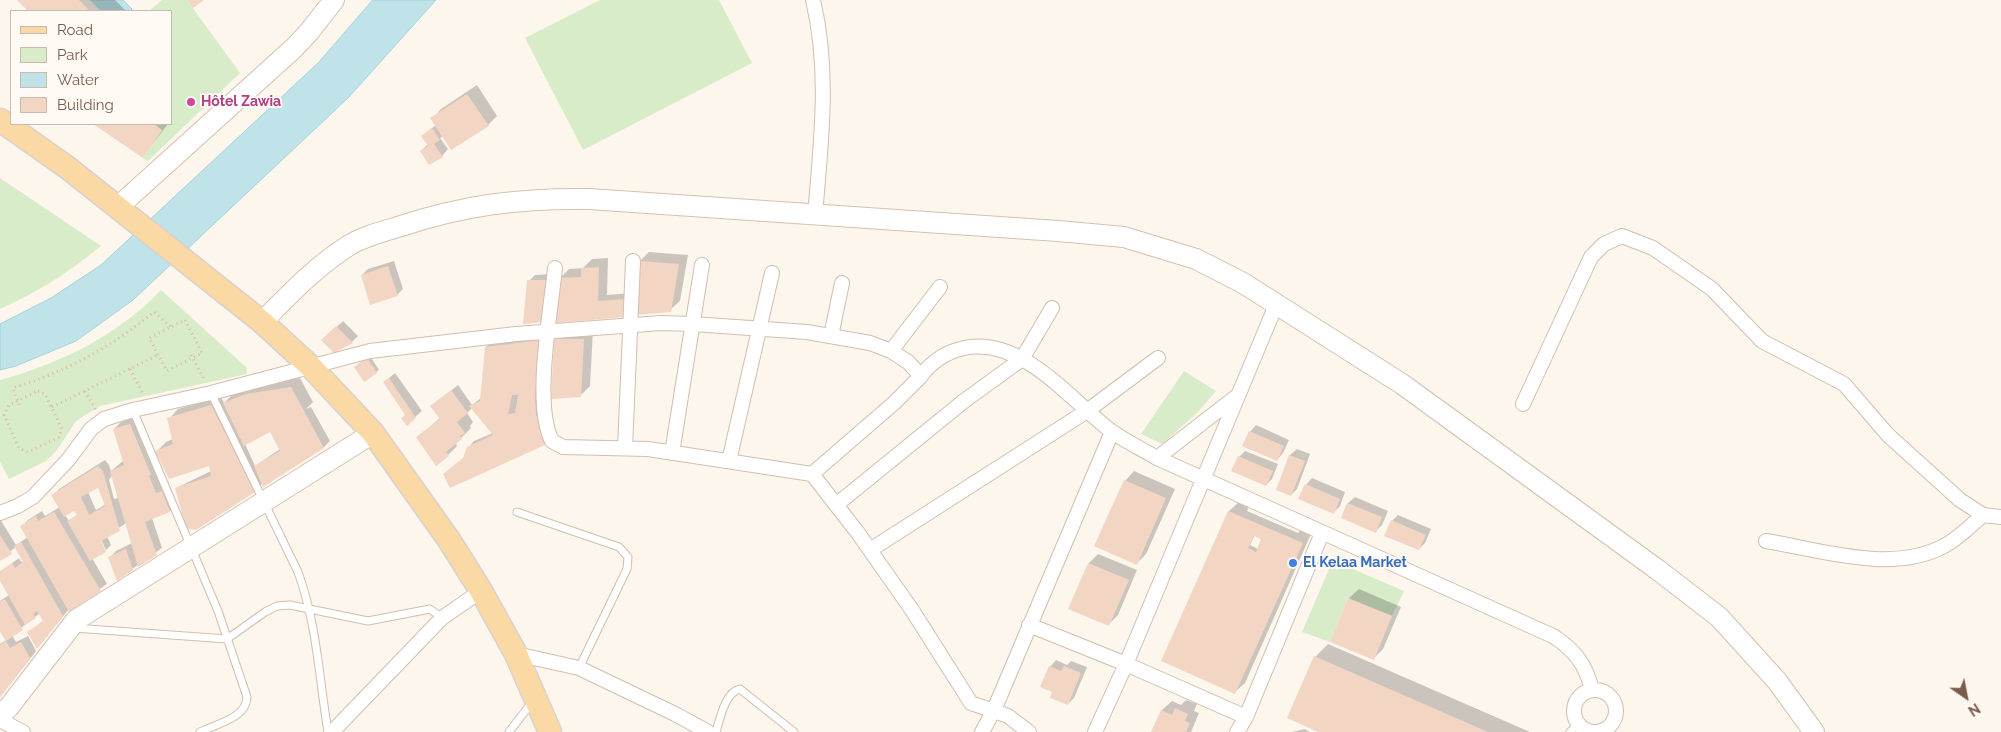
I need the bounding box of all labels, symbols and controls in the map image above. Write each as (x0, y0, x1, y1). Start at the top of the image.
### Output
legend (10, 10, 172, 125)
text: Road (57, 21, 93, 39)
text: Park (57, 46, 88, 64)
text: Water (57, 71, 99, 89)
place label: Hôtel Zawia (201, 94, 281, 110)
text: Building (57, 96, 114, 114)
marker: Hôtel Zawia (185, 96, 197, 108)
place label: El Kelaa Market (1303, 555, 1407, 571)
marker: El Kelaa Market (1287, 557, 1299, 569)
north arrow (1941, 672, 1991, 722)
text: N (1965, 700, 1983, 719)

